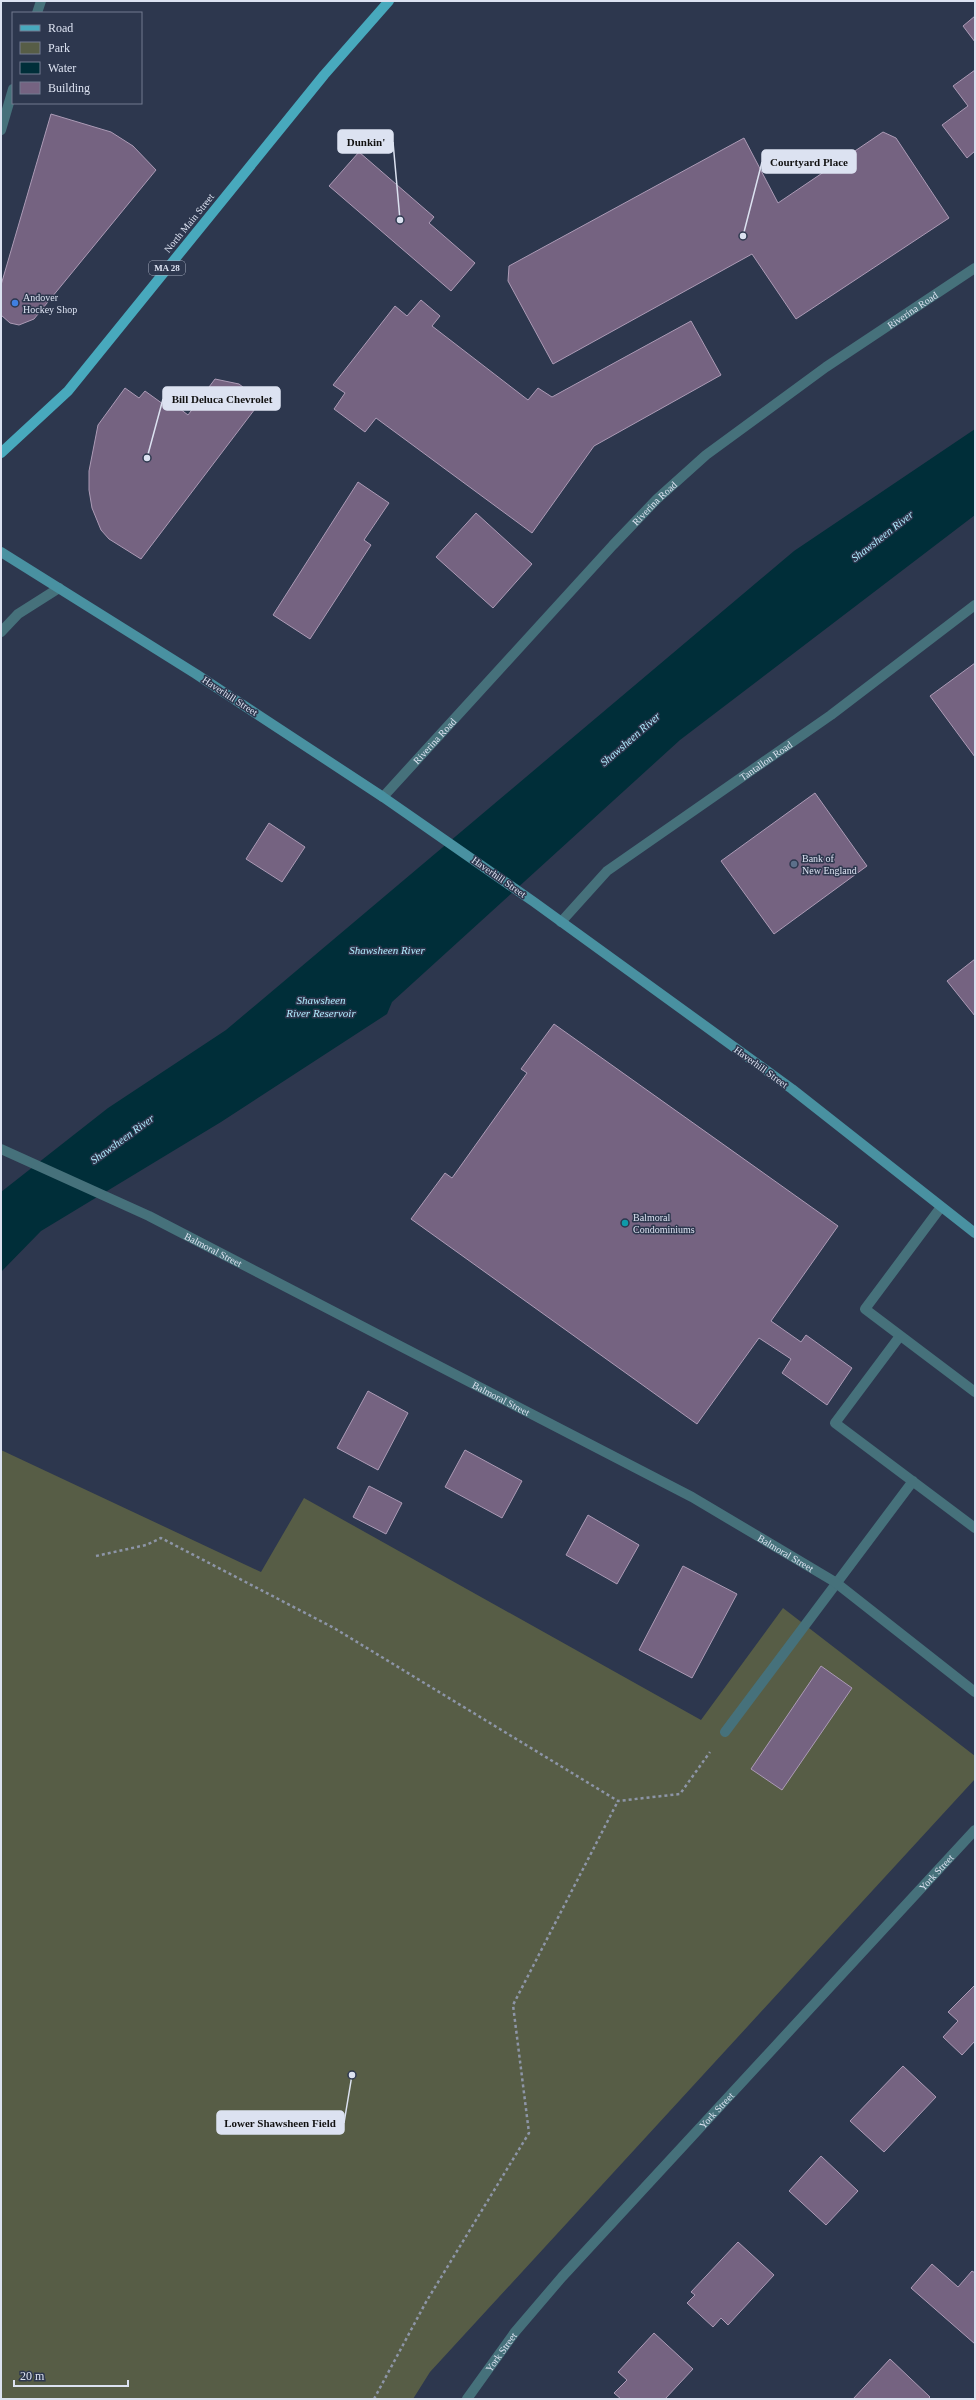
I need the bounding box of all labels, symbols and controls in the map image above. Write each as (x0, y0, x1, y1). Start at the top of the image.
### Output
legend (12, 12, 142, 104)
text: Road (48, 21, 73, 35)
text: Park (48, 41, 70, 55)
text: Water (48, 61, 76, 75)
text: Building (48, 81, 90, 95)
callout: Dunkin' (338, 130, 393, 153)
text: Dunkin' (347, 136, 385, 148)
callout: Courtyard Place (762, 150, 856, 173)
text: Courtyard Place (770, 156, 848, 168)
street label: North Main Street (162, 191, 216, 255)
road number: MA 28 (149, 261, 185, 275)
street label: Riverina Road (885, 289, 939, 330)
place label: Andover Hockey Shop (23, 292, 77, 315)
marker: Andover Hockey Shop (10, 298, 20, 308)
callout: Bill Deluca Chevrolet (163, 387, 280, 410)
text: Bill Deluca Chevrolet (172, 393, 273, 405)
street label: Riverina Road (630, 479, 679, 527)
water label: Shawsheen River (849, 508, 916, 564)
street label: Haverhill Street (200, 674, 260, 718)
water label: Shawsheen River (598, 709, 663, 768)
street label: Riverina Road (411, 716, 458, 766)
street label: Tantallon Road (737, 738, 794, 783)
place label: Bank of New England (802, 853, 857, 876)
street label: Haverhill Street (470, 854, 528, 900)
marker: Bank of New England (789, 859, 799, 869)
water label: Shawsheen River (349, 944, 425, 956)
water label: Shawsheen River Reservoir (285, 994, 356, 1019)
street label: Haverhill Street (732, 1044, 790, 1090)
water label: Shawsheen River (88, 1112, 157, 1166)
place label: Balmoral Condominiums (633, 1212, 695, 1235)
marker: Balmoral Condominiums (620, 1218, 630, 1228)
street label: Balmoral Street (183, 1230, 244, 1269)
street label: Balmoral Street (471, 1379, 532, 1418)
street label: Balmoral Street (756, 1532, 816, 1574)
street label: York Street (917, 1852, 956, 1893)
street label: York Street (697, 2090, 736, 2131)
callout: Lower Shawsheen Field (217, 2111, 344, 2134)
text: Lower Shawsheen Field (224, 2117, 336, 2129)
street label: York Street (483, 2330, 519, 2374)
scale bar (14, 2362, 128, 2388)
text: 20 m (20, 2369, 45, 2383)

